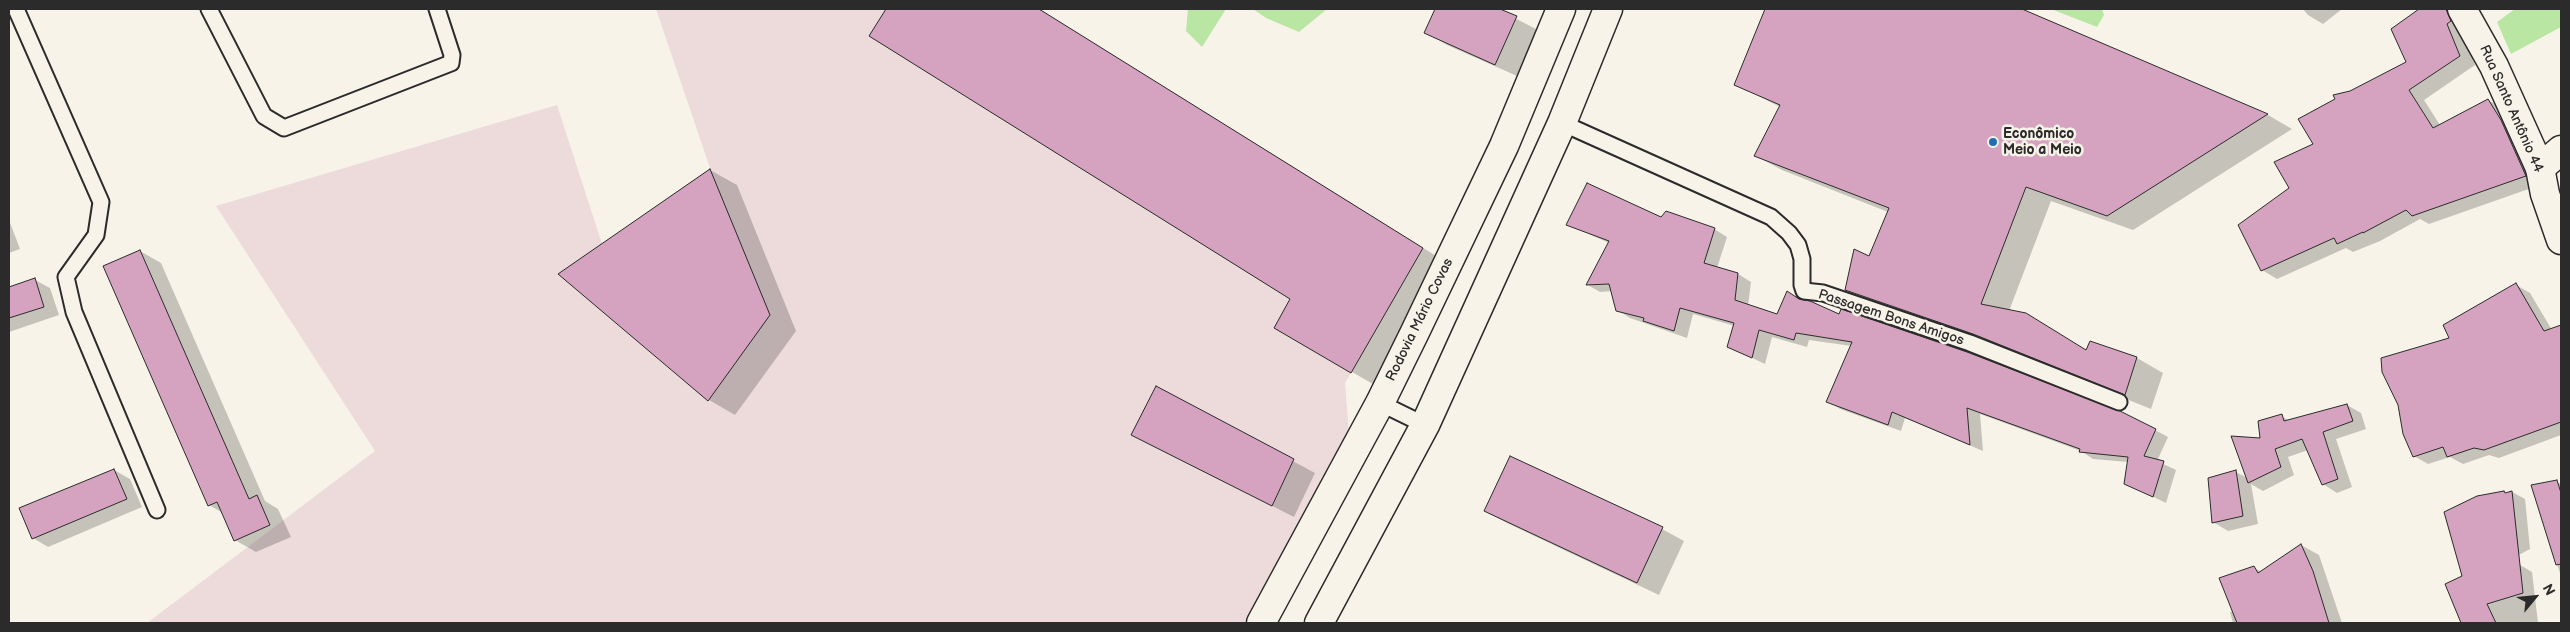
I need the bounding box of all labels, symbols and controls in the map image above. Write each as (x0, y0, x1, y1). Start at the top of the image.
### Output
street label: Rua Santo Antônio 44 (2475, 43, 2547, 175)
place label: Econômico Meio a Meio (2003, 126, 2082, 158)
marker: Econômico Meio a Meio (1987, 136, 1999, 148)
street label: Rodovia Mário Covas (1383, 256, 1457, 384)
street label: Passagem Bons Amigos (1816, 286, 1966, 350)
north arrow (2510, 572, 2560, 622)
text: N (2539, 581, 2559, 598)

